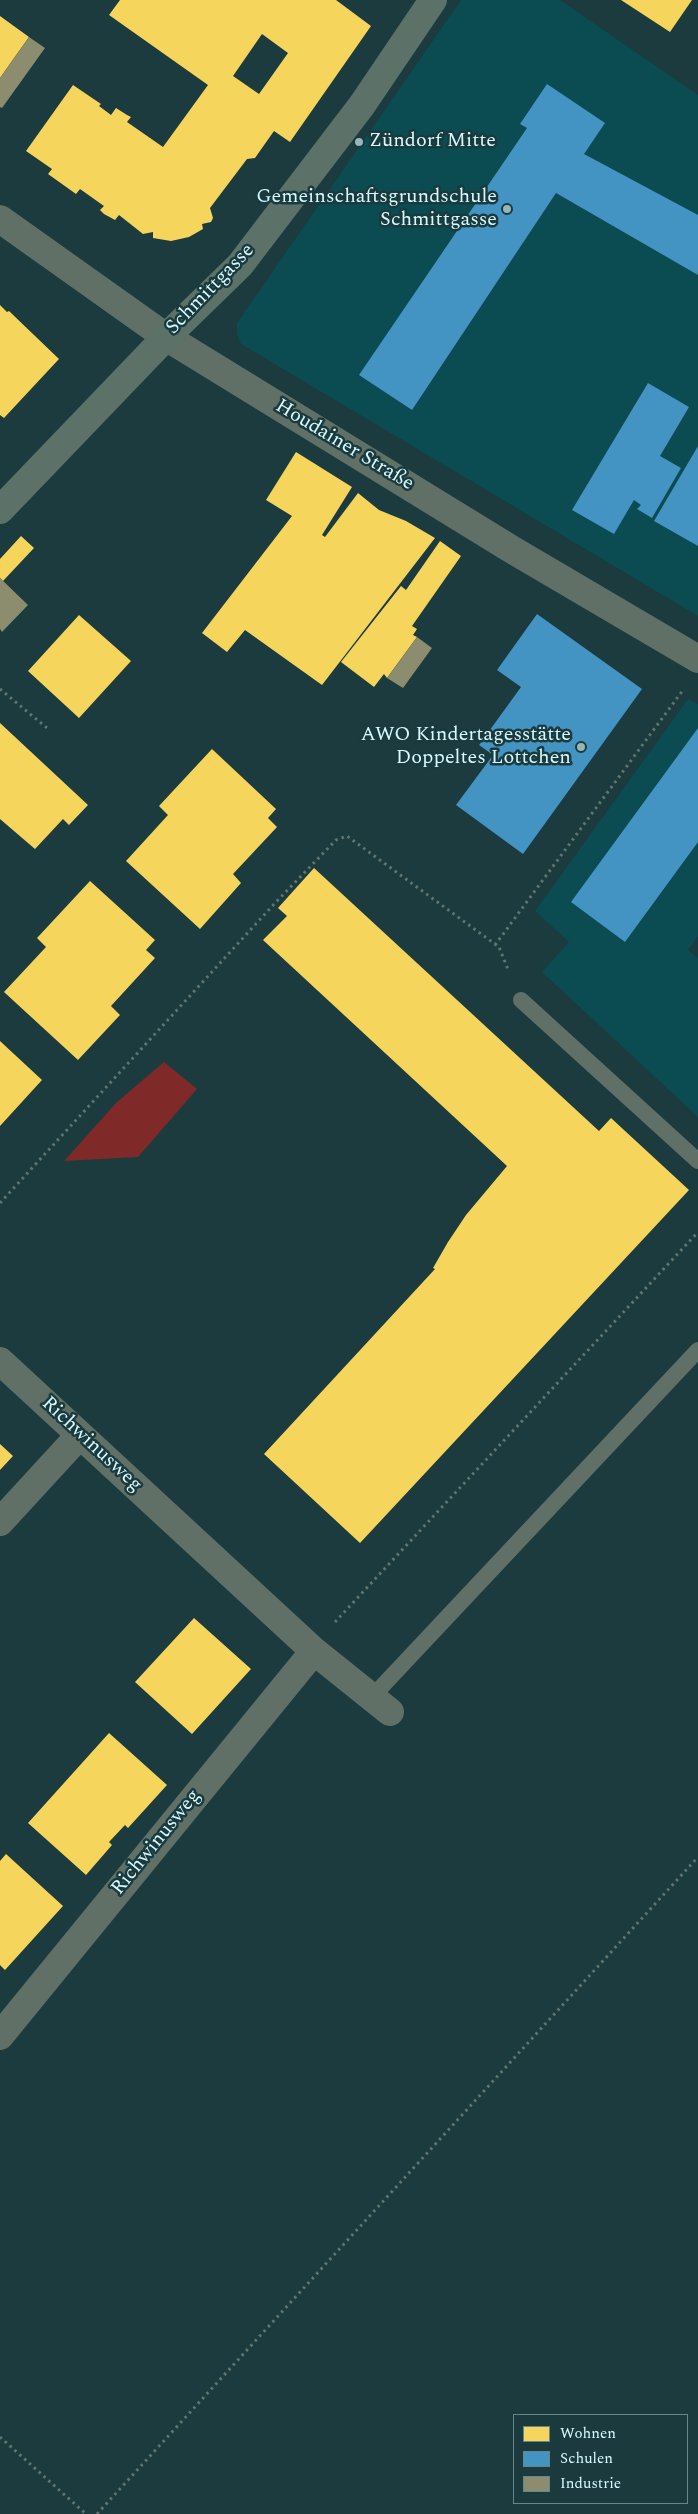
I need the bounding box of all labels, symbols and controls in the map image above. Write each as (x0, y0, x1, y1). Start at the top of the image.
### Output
place label: Zündorf Mitte (369, 130, 496, 154)
marker: Zündorf Mitte (353, 136, 365, 148)
place label: Gemeinschaftsgrundschule Schmittgasse (256, 186, 497, 233)
marker: Gemeinschaftsgrundschule Schmittgasse (501, 203, 513, 215)
street label: Schmittgasse (162, 240, 260, 340)
street label: Houdainer Straße (270, 395, 418, 497)
place label: AWO Kindertagesstätte Doppeltes Lottchen (361, 724, 571, 771)
marker: AWO Kindertagesstätte Doppeltes Lottchen (575, 741, 587, 753)
street label: Richwinusweg (36, 1392, 146, 1498)
street label: Richwinusweg (107, 1785, 207, 1901)
legend (513, 2414, 688, 2504)
text: Wohnen (560, 2422, 616, 2445)
text: Schulen (560, 2447, 613, 2470)
text: Industrie (560, 2472, 621, 2495)

